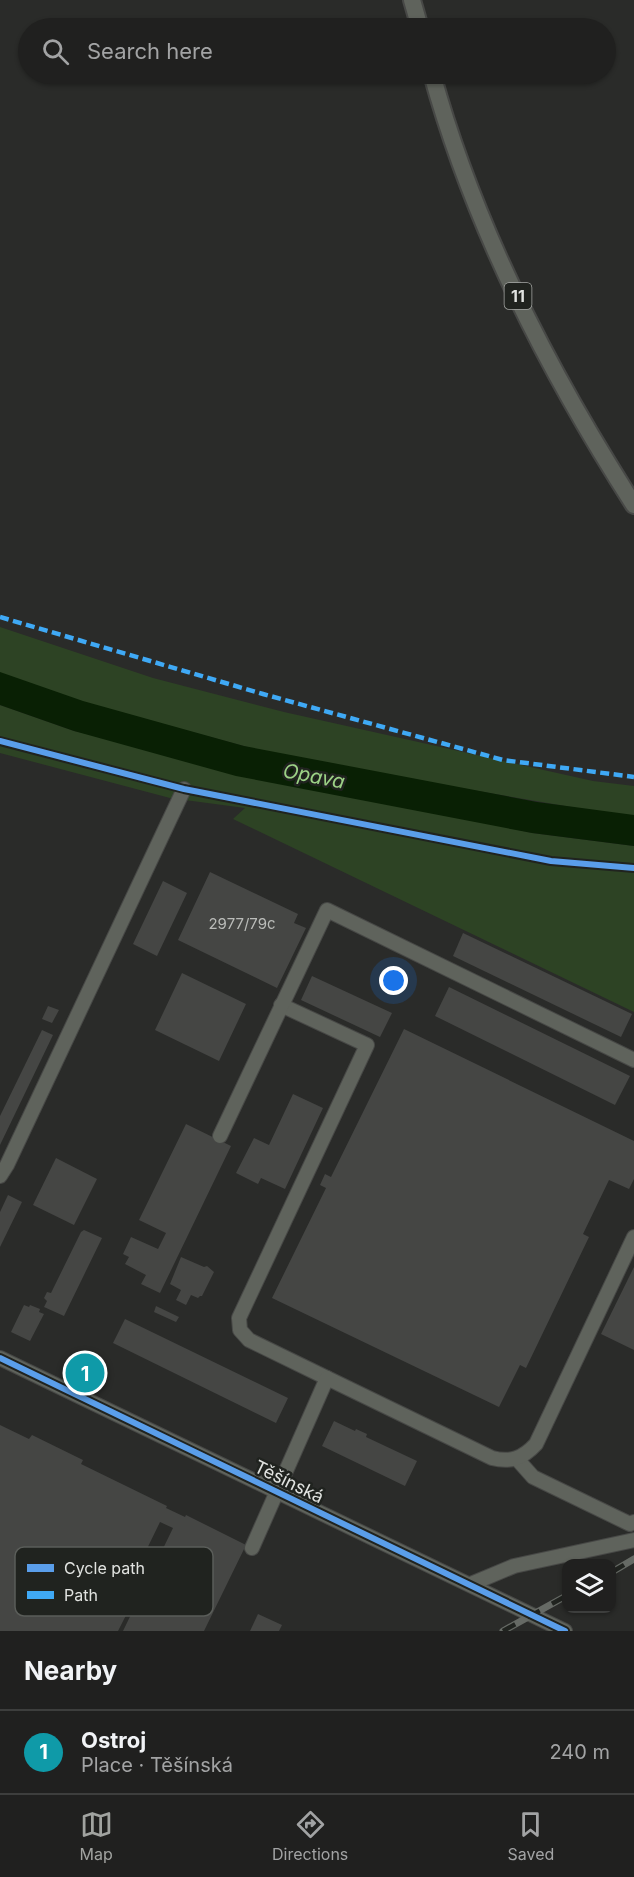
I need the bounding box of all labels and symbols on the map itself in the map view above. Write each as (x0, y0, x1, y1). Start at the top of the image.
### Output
road number: 11 (504, 283, 532, 309)
water label: Opava (281, 758, 347, 794)
house number: 2977/79c (208, 914, 276, 933)
your location (379, 966, 408, 995)
pin: 1 (66, 1350, 104, 1396)
street label: Těšínská (251, 1456, 327, 1507)
legend (15, 1547, 213, 1616)
text: Cycle path (64, 1558, 145, 1578)
text: Path (64, 1585, 98, 1605)

